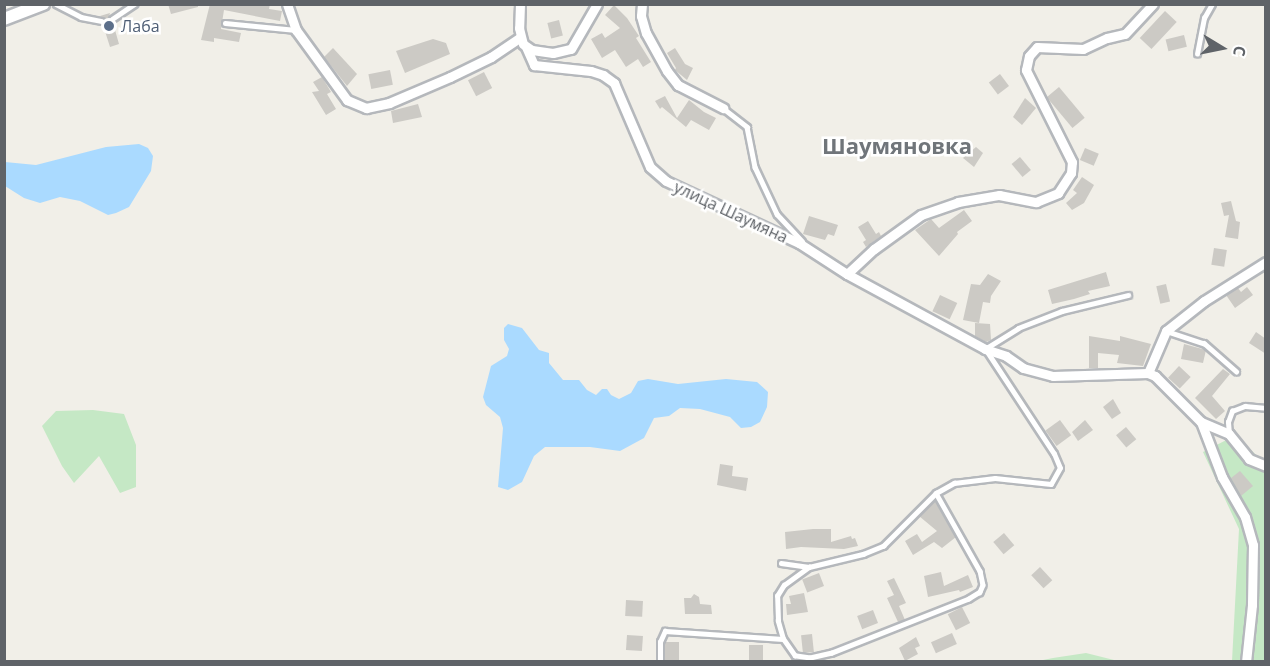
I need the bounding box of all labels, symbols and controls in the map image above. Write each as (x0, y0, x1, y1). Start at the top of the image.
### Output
place label: Лаба (121, 16, 160, 36)
north arrow (1192, 18, 1252, 78)
marker: Лаба (102, 19, 116, 33)
text: С (1228, 44, 1251, 58)
district label: Шаумяновка (822, 133, 972, 159)
street label: улица Шаумяна (671, 177, 791, 247)

